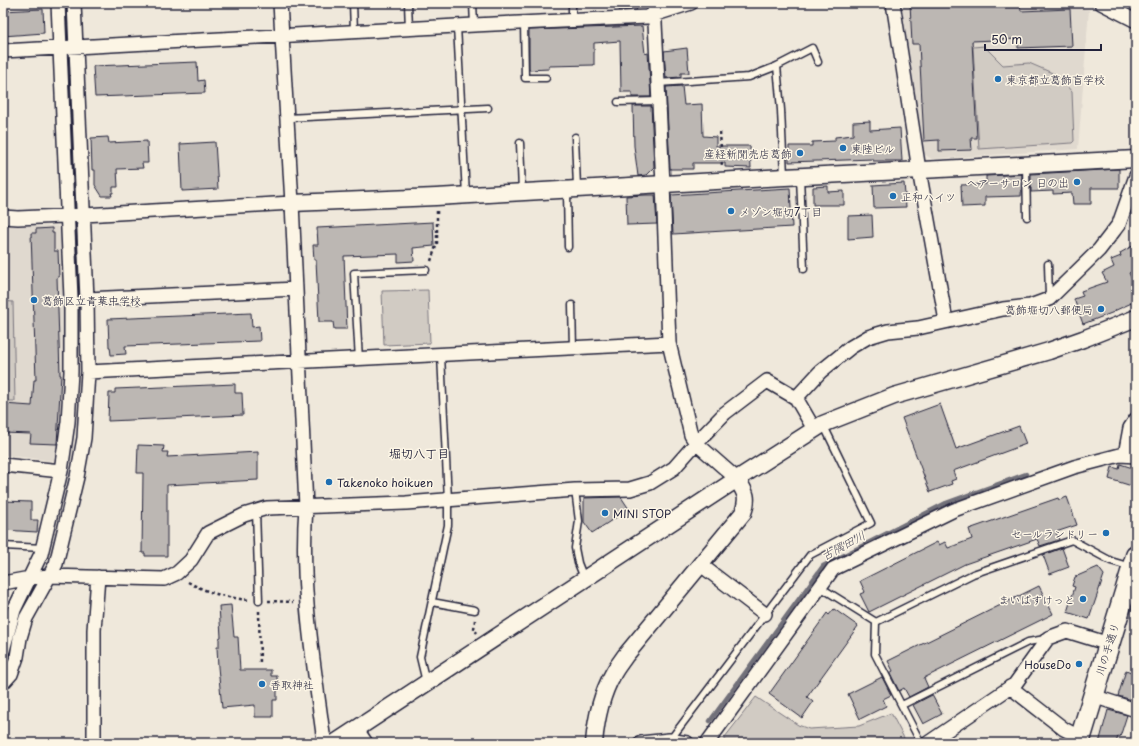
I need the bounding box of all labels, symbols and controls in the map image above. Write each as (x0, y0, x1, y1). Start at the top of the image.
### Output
scale bar (985, 26, 1101, 52)
text: 50 m (991, 30, 1022, 48)
place label: 東京都立葛飾盲学校 (1006, 71, 1105, 88)
marker: 東京都立葛飾盲学校 (993, 74, 1003, 84)
place label: 東陸ビル (851, 140, 895, 157)
marker: 東陸ビル (838, 143, 848, 153)
place label: 産経新聞売店葛飾 (704, 145, 792, 162)
marker: 産経新聞売店葛飾 (795, 148, 805, 158)
place label: ヘアーサロン 日の出 (966, 174, 1069, 191)
marker: ヘアーサロン 日の出 (1072, 177, 1082, 187)
place label: 正和ハイツ (901, 188, 956, 205)
marker: 正和ハイツ (888, 191, 898, 201)
place label: メゾン堀切7丁目 (739, 203, 822, 220)
marker: メゾン堀切7丁目 (726, 206, 736, 216)
place label: 葛飾区立青葉中学校 (42, 292, 141, 309)
marker: 葛飾区立青葉中学校 (29, 295, 39, 305)
place label: 葛飾堀切八郵便局 (1005, 301, 1093, 318)
marker: 葛飾堀切八郵便局 (1096, 304, 1106, 314)
district label: 堀切八丁目 (389, 444, 449, 462)
place label: Takenoko hoikuen (337, 474, 433, 491)
marker: Takenoko hoikuen (324, 477, 334, 487)
place label: MINI STOP (613, 505, 671, 522)
marker: MINI STOP (600, 508, 610, 518)
place label: セールランドリー (1011, 525, 1098, 542)
water label: 古隅田川 (818, 526, 868, 564)
marker: セールランドリー (1101, 528, 1111, 538)
place label: まいばすけっと (998, 591, 1075, 608)
marker: まいばすけっと (1078, 594, 1088, 604)
street label: 川の手通り (1091, 620, 1123, 678)
place label: HouseDo (1024, 656, 1071, 673)
marker: HouseDo (1074, 659, 1084, 669)
place label: 香取神社 (270, 676, 314, 693)
marker: 香取神社 (257, 679, 267, 689)

